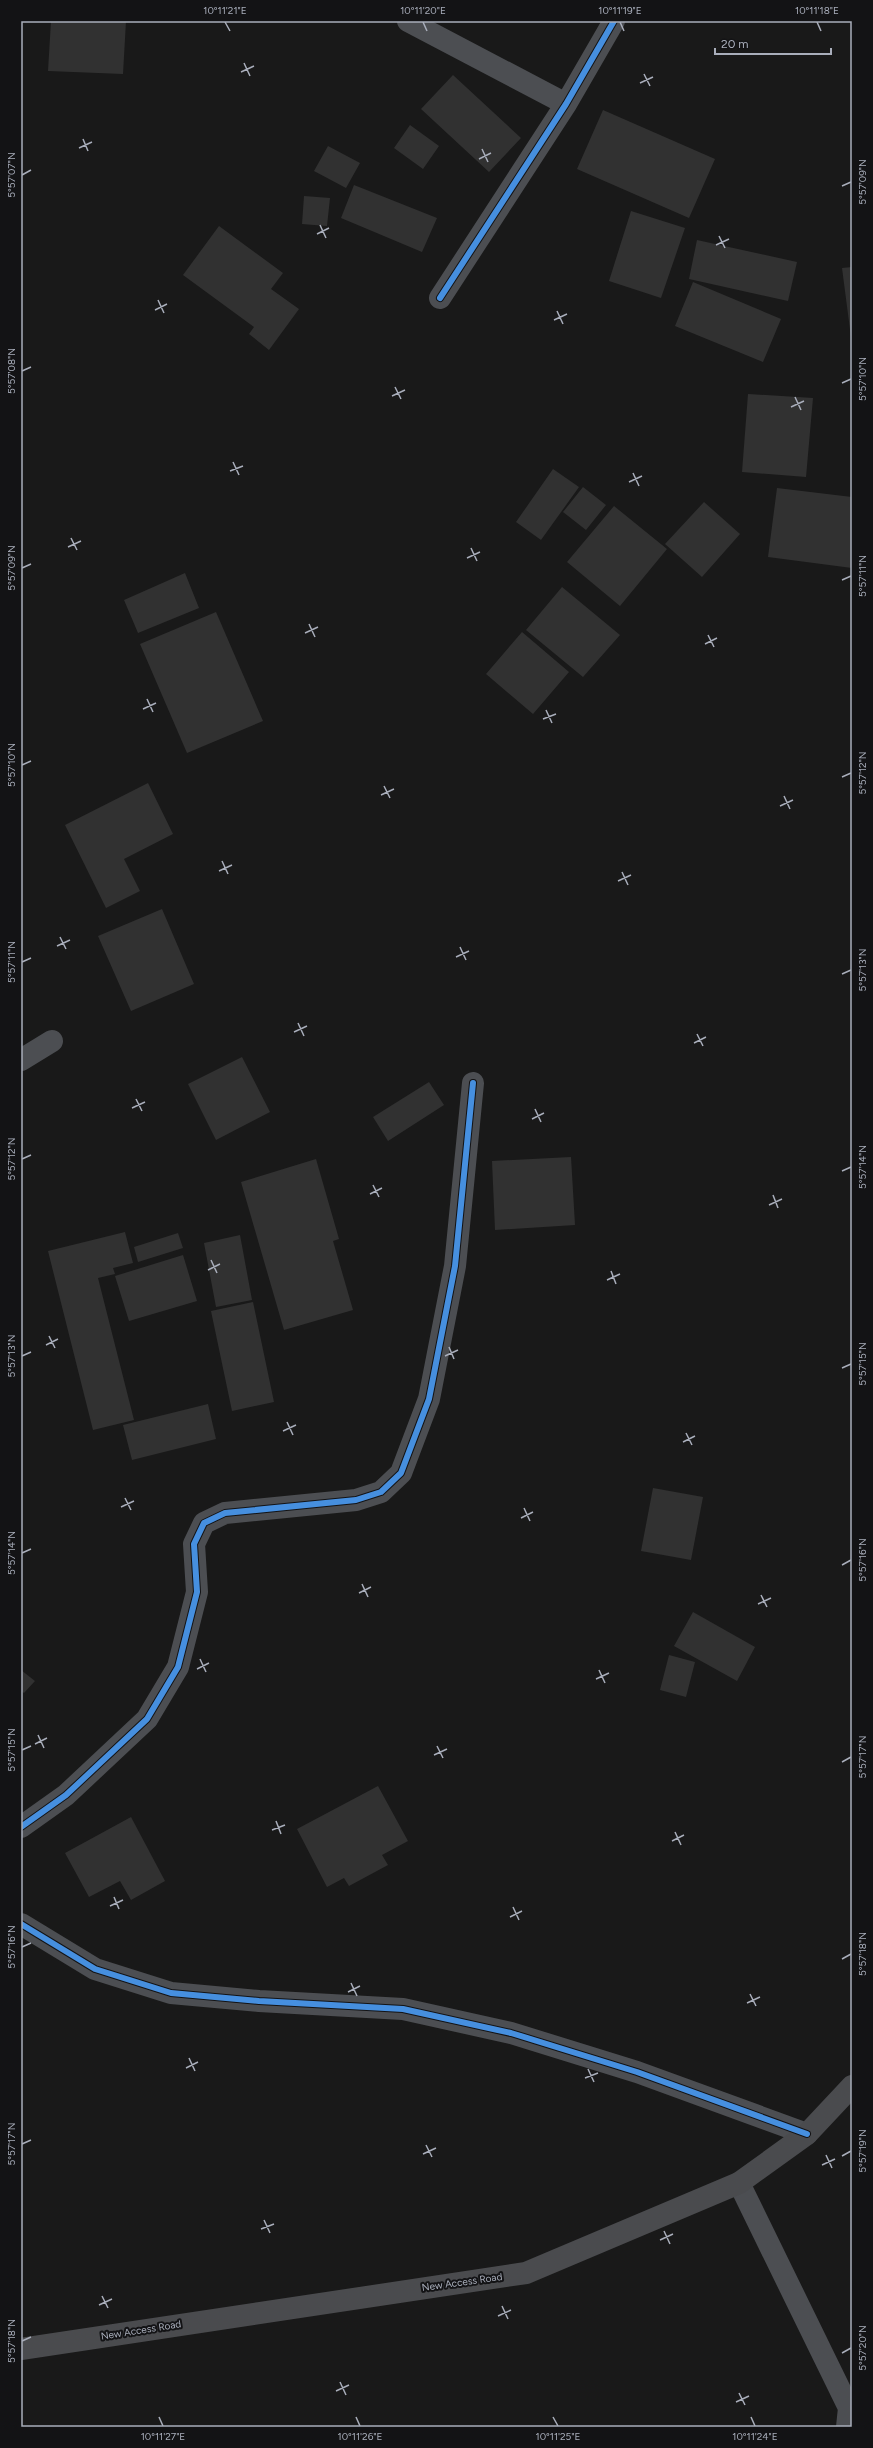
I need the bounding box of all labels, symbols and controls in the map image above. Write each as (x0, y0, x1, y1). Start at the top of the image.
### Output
text: 10°11'21"E (203, 4, 247, 17)
text: 10°11'20"E (400, 4, 446, 17)
text: 10°11'19"E (598, 4, 642, 17)
text: 10°11'18"E (795, 4, 839, 17)
scale bar (715, 30, 831, 56)
text: 20 m (721, 37, 749, 51)
text: 5°57'07"N (5, 152, 18, 198)
text: 5°57'09"N (856, 159, 869, 205)
text: 5°57'08"N (5, 348, 18, 394)
text: 5°57'10"N (856, 357, 869, 401)
text: 5°57'09"N (5, 545, 18, 591)
text: 5°57'11"N (856, 555, 869, 597)
text: 5°57'10"N (5, 743, 18, 787)
text: 5°57'12"N (856, 751, 869, 795)
text: 5°57'11"N (5, 941, 18, 983)
text: 5°57'13"N (856, 948, 869, 992)
text: 5°57'12"N (5, 1137, 18, 1181)
text: 5°57'14"N (856, 1145, 869, 1189)
text: 5°57'13"N (5, 1334, 18, 1378)
text: 5°57'15"N (856, 1342, 869, 1386)
text: 5°57'14"N (5, 1531, 18, 1575)
text: 5°57'16"N (856, 1538, 869, 1582)
text: 5°57'15"N (5, 1728, 18, 1772)
text: 5°57'17"N (856, 1736, 869, 1779)
text: 5°57'16"N (5, 1925, 18, 1969)
text: 5°57'18"N (856, 1932, 869, 1976)
text: 5°57'17"N (5, 2123, 18, 2166)
text: 5°57'19"N (856, 2129, 869, 2173)
street label: New Access Road (421, 2270, 503, 2294)
street label: New Access Road (100, 2317, 182, 2343)
text: 5°57'18"N (5, 2319, 18, 2363)
text: 5°57'20"N (856, 2325, 869, 2371)
text: 10°11'27"E (141, 2430, 185, 2443)
text: 10°11'26"E (338, 2430, 383, 2443)
text: 10°11'25"E (536, 2430, 581, 2443)
text: 10°11'24"E (732, 2430, 778, 2443)

